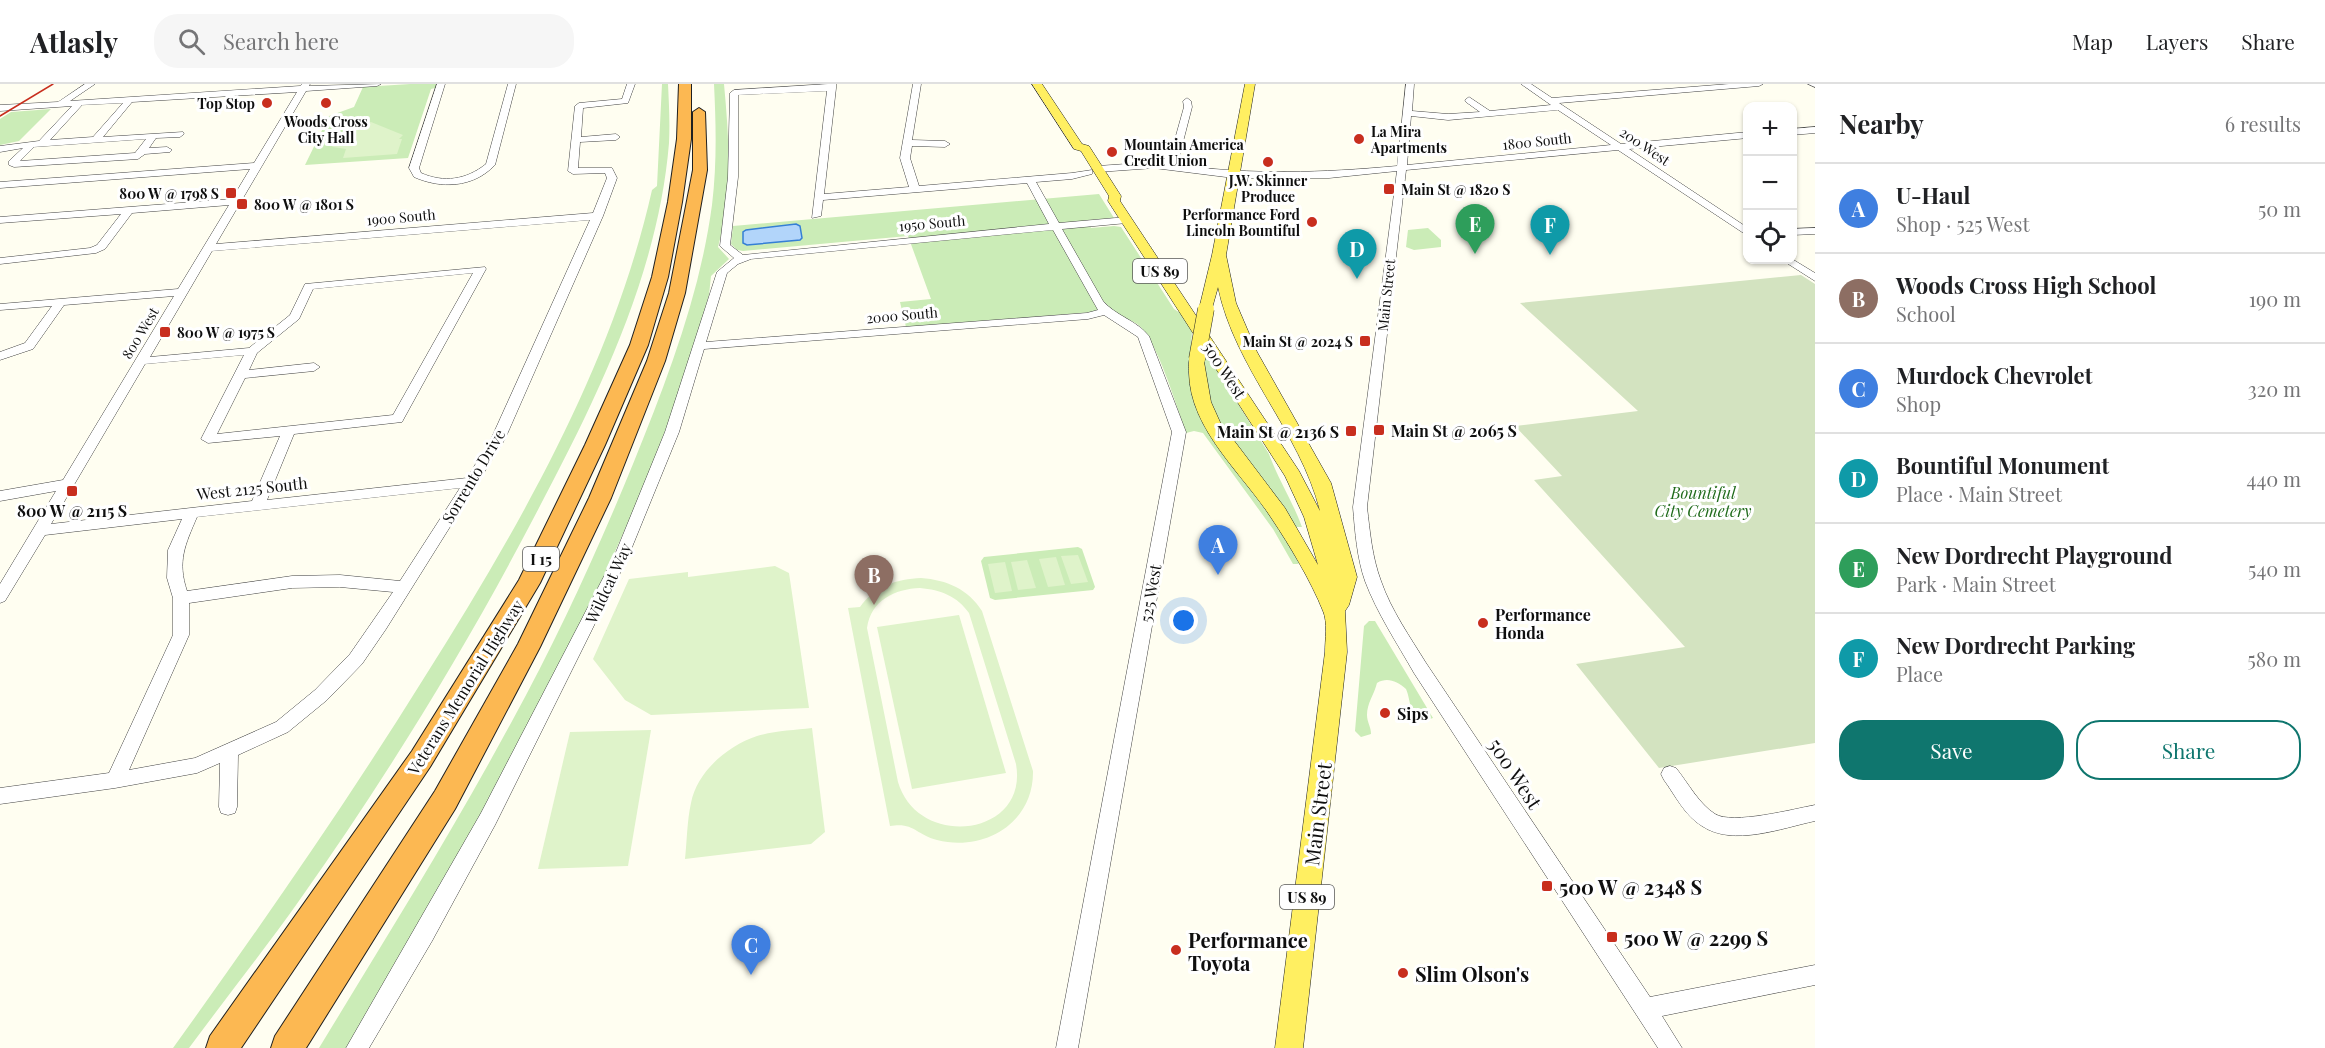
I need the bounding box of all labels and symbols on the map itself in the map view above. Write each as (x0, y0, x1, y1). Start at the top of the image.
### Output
place label: Top Stop (197, 94, 255, 113)
marker: Top Stop (260, 96, 274, 110)
marker: Woods Cross City Hall (319, 96, 333, 110)
place label: Woods Cross City Hall (283, 112, 368, 147)
place label: La Mira Apartments (1370, 122, 1447, 157)
street label: 200 West (1616, 122, 1675, 170)
street label: 1800 South (1502, 128, 1573, 154)
marker: La Mira Apartments (1352, 132, 1366, 146)
place label: Mountain America Credit Union (1124, 135, 1244, 170)
marker: Mountain America Credit Union (1105, 145, 1119, 159)
marker: J.W. Skinner Produce (1261, 155, 1275, 169)
place label: J.W. Skinner Produce (1228, 171, 1308, 206)
place label: Main St @ 1820 S (1401, 180, 1510, 199)
marker: Main St @ 1820 S (1382, 182, 1396, 196)
place label: 800 W @ 1798 S (119, 184, 219, 203)
marker: 800 W @ 1798 S (224, 186, 238, 200)
place label: 800 W @ 1801 S (254, 195, 354, 214)
marker: 800 W @ 1801 S (235, 197, 249, 211)
street label: 1900 South (366, 204, 437, 229)
pin: E (1456, 204, 1494, 254)
place label: Performance Ford Lincoln Bountiful (1182, 205, 1301, 240)
pin: F (1530, 206, 1570, 255)
street label: 1950 South (898, 211, 967, 235)
marker: Performance Ford Lincoln Bountiful (1305, 215, 1319, 229)
pin: D (1338, 230, 1376, 279)
street label: Main Street (1373, 257, 1399, 332)
road number: US 89 (1133, 259, 1187, 283)
street label: 2000 South (865, 302, 939, 328)
street label: 800 West (117, 303, 163, 362)
place label: 800 W @ 1975 S (177, 323, 275, 342)
marker: 800 W @ 1975 S (158, 325, 172, 339)
place label: Main St @ 2024 S (1242, 332, 1353, 351)
marker: Main St @ 2024 S (1358, 334, 1372, 348)
street label: 500 West (1199, 338, 1251, 403)
place label: Main St @ 2065 S (1391, 420, 1517, 441)
place label: Main St @ 2136 S (1217, 421, 1339, 442)
marker: Main St @ 2065 S (1372, 423, 1386, 437)
marker: Main St @ 2136 S (1344, 424, 1358, 438)
street label: Sorrento Drive (437, 425, 509, 527)
street label: West 2125 South (194, 472, 309, 504)
park label: Bountiful City Cemetery (1655, 482, 1752, 521)
marker: 800 W @ 2115 S (65, 484, 79, 498)
place label: 800 W @ 2115 S (17, 500, 127, 521)
pin: A (1198, 526, 1238, 575)
street label: Wildcat Way (580, 539, 636, 628)
road number: I 15 (523, 547, 559, 571)
pin: B (854, 556, 894, 605)
street label: 525 West (1135, 562, 1165, 624)
street label: Veterans Memorial Highway (402, 596, 528, 779)
place label: Performance Honda (1495, 604, 1591, 643)
your location (1169, 606, 1198, 635)
marker: Performance Honda (1476, 616, 1490, 630)
place label: Sips (1397, 703, 1428, 724)
marker: Sips (1378, 706, 1392, 720)
street label: 500 West (1483, 732, 1549, 814)
street label: Main Street (1297, 760, 1337, 867)
place label: 500 W @ 2348 S (1559, 873, 1702, 900)
marker: 500 W @ 2348 S (1540, 879, 1554, 893)
road number: US 89 (1280, 885, 1334, 909)
place label: 500 W @ 2299 S (1624, 924, 1768, 951)
pin: C (732, 926, 771, 975)
place label: Performance Toyota (1188, 926, 1308, 976)
marker: 500 W @ 2299 S (1605, 930, 1619, 944)
marker: Performance Toyota (1169, 943, 1183, 957)
place label: Slim Olson's (1415, 960, 1529, 987)
marker: Slim Olson's (1396, 966, 1410, 980)

